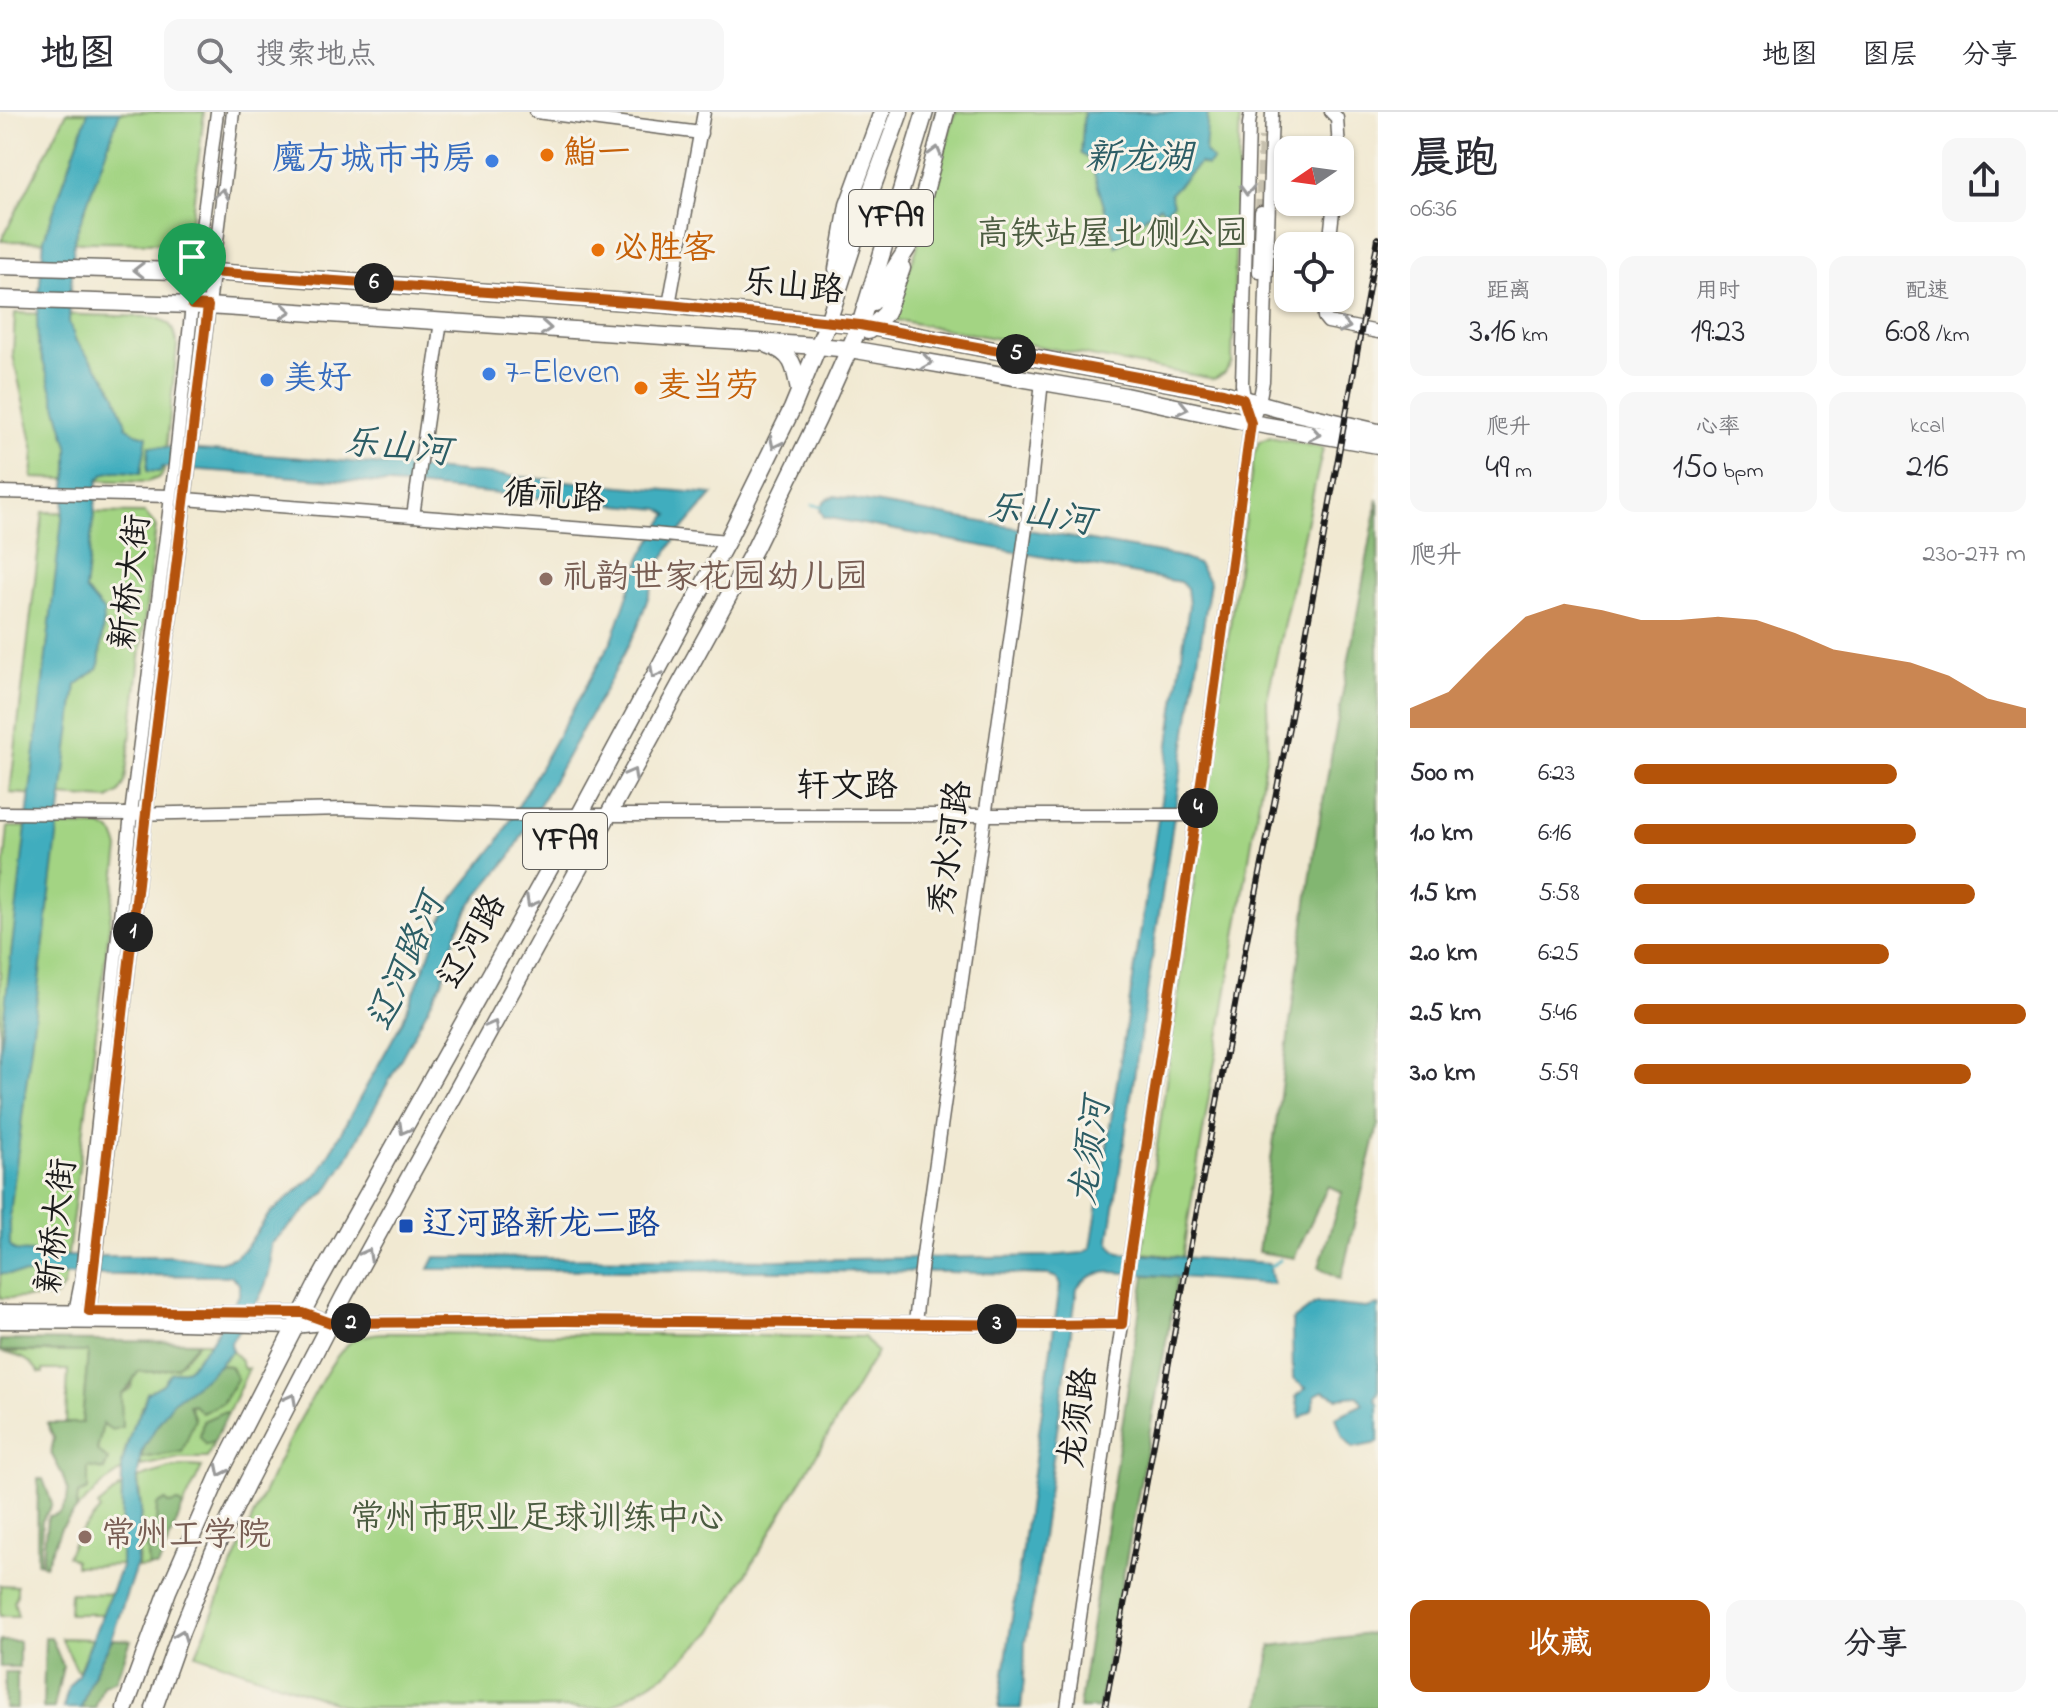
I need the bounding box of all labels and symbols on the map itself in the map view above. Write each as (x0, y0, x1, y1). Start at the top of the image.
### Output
place label: 鮨一 (563, 130, 631, 180)
water label: 新龙湖 (1085, 133, 1197, 186)
place label: 魔方城市书房 (272, 136, 476, 186)
north arrow (1274, 136, 1354, 216)
marker: 鮨一 (538, 146, 556, 164)
one-way arrow (926, 146, 943, 160)
marker: 魔方城市书房 (483, 152, 501, 170)
one-way arrow (1239, 184, 1256, 197)
one-way arrow (213, 188, 230, 201)
road number: YFA9 (849, 190, 933, 246)
park label: 高铁站屋北侧公园 (976, 211, 1248, 261)
pin (158, 223, 226, 305)
place label: 必胜客 (614, 225, 716, 275)
marker: 必胜客 (589, 241, 607, 259)
street label: 乐山路 (740, 258, 846, 318)
one-way arrow (132, 261, 145, 278)
pin: 6 (354, 263, 394, 303)
one-way arrow (280, 302, 293, 319)
one-way arrow (1339, 316, 1352, 333)
one-way arrow (540, 319, 553, 336)
pin: 5 (996, 334, 1036, 374)
place label: 7-Eleven (505, 349, 619, 399)
one-way arrow (920, 353, 934, 370)
place label: 美好 (283, 355, 351, 405)
place label: 麦当劳 (657, 363, 759, 413)
marker: 7-Eleven (480, 365, 498, 383)
marker: 美好 (258, 371, 276, 389)
marker: 麦当劳 (632, 379, 650, 397)
one-way arrow (1175, 399, 1189, 416)
water label: 乐山河 (341, 417, 458, 482)
one-way arrow (1308, 425, 1321, 442)
one-way arrow (770, 435, 785, 450)
street label: 循礼路 (501, 470, 607, 526)
water label: 乐山河 (983, 481, 1102, 551)
street label: 新桥大街 (99, 511, 165, 653)
place label: 礼韵世家花园幼儿园 (562, 554, 868, 604)
marker: 礼韵世家花园幼儿园 (537, 570, 555, 588)
one-way arrow (649, 665, 664, 680)
street label: 轩文路 (796, 763, 898, 813)
one-way arrow (623, 768, 638, 782)
street label: 秀水河路 (918, 777, 986, 919)
pin: 4 (1178, 788, 1218, 828)
road number: YFA9 (523, 813, 607, 869)
water label: 辽河路河 (355, 882, 462, 1040)
street label: 辽河路 (427, 885, 521, 999)
one-way arrow (525, 893, 541, 908)
pin: 1 (113, 912, 153, 952)
one-way arrow (483, 1020, 498, 1034)
water label: 龙须河 (1058, 1090, 1126, 1209)
one-way arrow (398, 1120, 414, 1135)
street label: 新桥大街 (25, 1155, 91, 1297)
place label: 辽河路新龙二路 (422, 1201, 660, 1251)
marker: 辽河路新龙二路 (397, 1217, 415, 1235)
one-way arrow (358, 1248, 373, 1262)
pin: 2 (331, 1303, 371, 1343)
pin: 3 (977, 1304, 1017, 1344)
street label: 龙须路 (1048, 1364, 1112, 1472)
one-way arrow (281, 1393, 296, 1408)
one-way arrow (215, 1463, 231, 1477)
park label: 常州市职业足球训练中心 (350, 1495, 724, 1545)
place label: 常州工学院 (101, 1512, 271, 1562)
marker: 常州工学院 (76, 1528, 94, 1546)
one-way arrow (171, 1629, 188, 1643)

